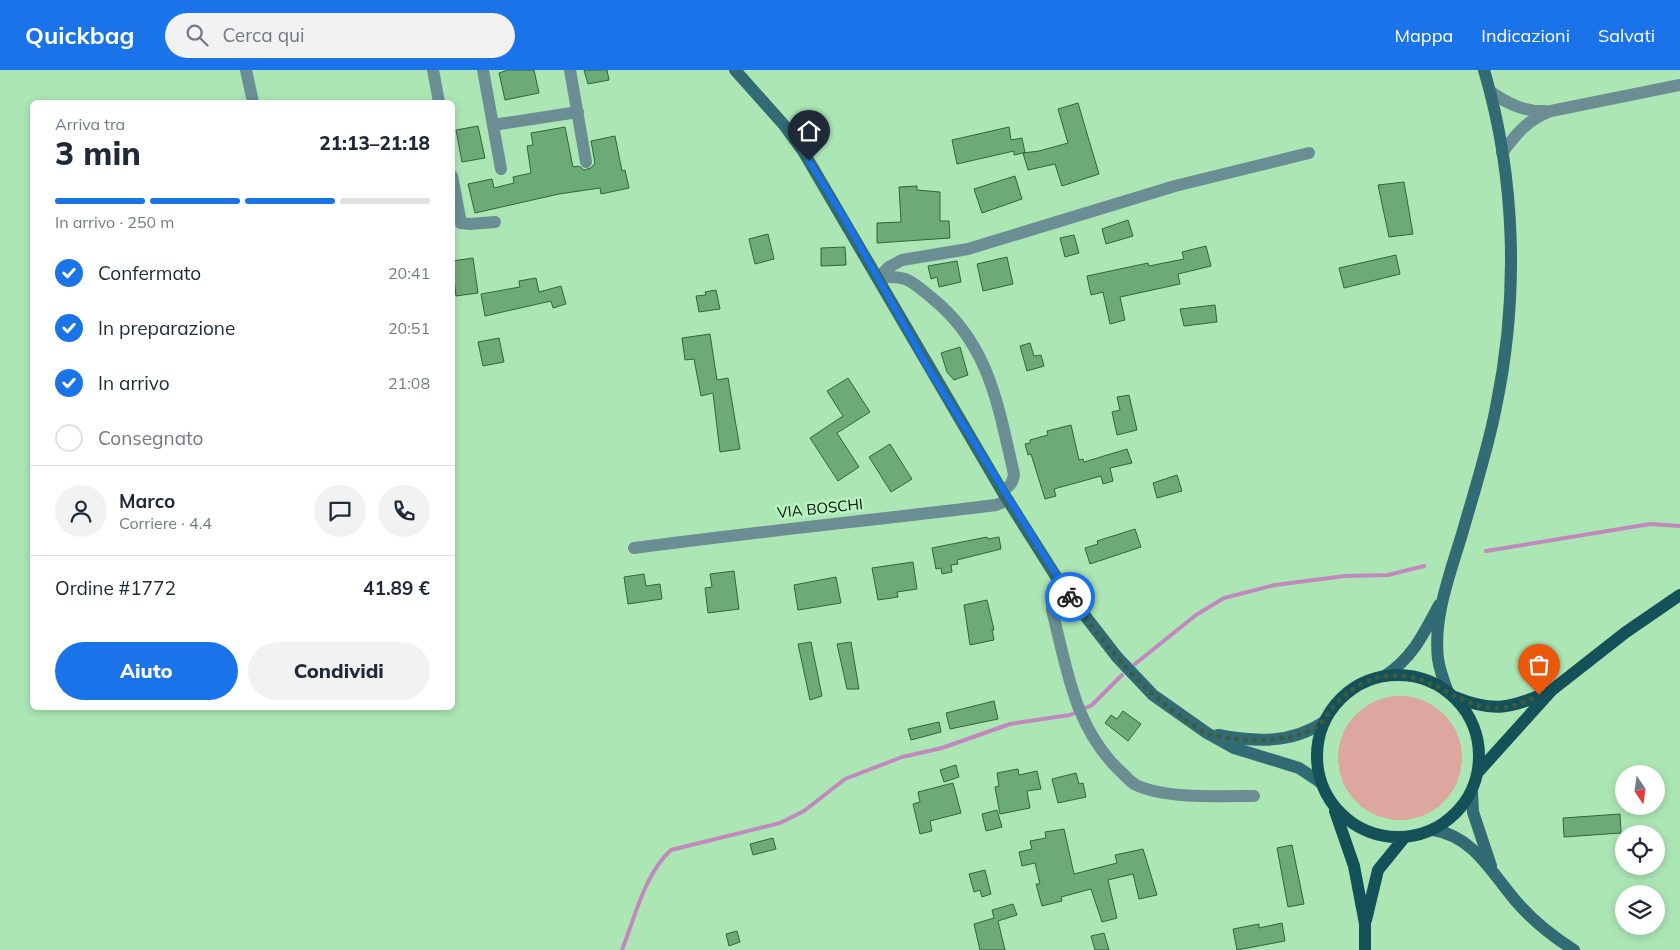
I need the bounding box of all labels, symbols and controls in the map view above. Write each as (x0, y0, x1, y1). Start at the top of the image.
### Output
search box (165, 13, 515, 58)
text: Quickbag (25, 20, 135, 50)
icon: search (183, 21, 211, 49)
text: Cerca qui (223, 23, 305, 47)
text: Mappa (1395, 24, 1453, 47)
text: Indicazioni (1481, 24, 1570, 47)
text: Salvati (1598, 24, 1655, 47)
pin (788, 110, 830, 161)
text: Arriva tra (55, 114, 125, 134)
icon: home (795, 117, 823, 145)
text: 21:13–21:18 (319, 131, 430, 155)
text: 3 min (55, 133, 141, 173)
text: In arrivo · 250 m (55, 212, 174, 232)
icon: check (55, 259, 83, 287)
text: Confermato (98, 261, 201, 285)
text: 20:41 (388, 263, 430, 283)
icon: check (55, 314, 83, 342)
text: In preparazione (98, 316, 235, 340)
text: 20:51 (388, 318, 430, 338)
icon: check (55, 369, 83, 397)
text: In arrivo (98, 371, 170, 395)
text: 21:08 (388, 373, 430, 393)
text: Consegnato (98, 426, 203, 450)
button: person (55, 485, 107, 537)
button: chat (314, 485, 366, 537)
button: phone (378, 485, 430, 537)
text: Marco (119, 489, 175, 513)
street label: VIA BOSCHI (776, 494, 864, 522)
text: Corriere · 4.4 (119, 513, 212, 533)
courier (1045, 572, 1095, 622)
text: Ordine #1772 (55, 576, 176, 600)
text: 41.89 € (363, 576, 430, 600)
icon: bike (1056, 583, 1084, 611)
button: Aiuto (55, 642, 238, 700)
button: Condividi (248, 642, 430, 700)
pin (1518, 644, 1560, 695)
icon: bag (1525, 651, 1553, 679)
north arrow (1615, 765, 1665, 815)
map controls (1615, 765, 1665, 935)
button: locate (1615, 825, 1665, 875)
button: layers (1615, 885, 1665, 935)

